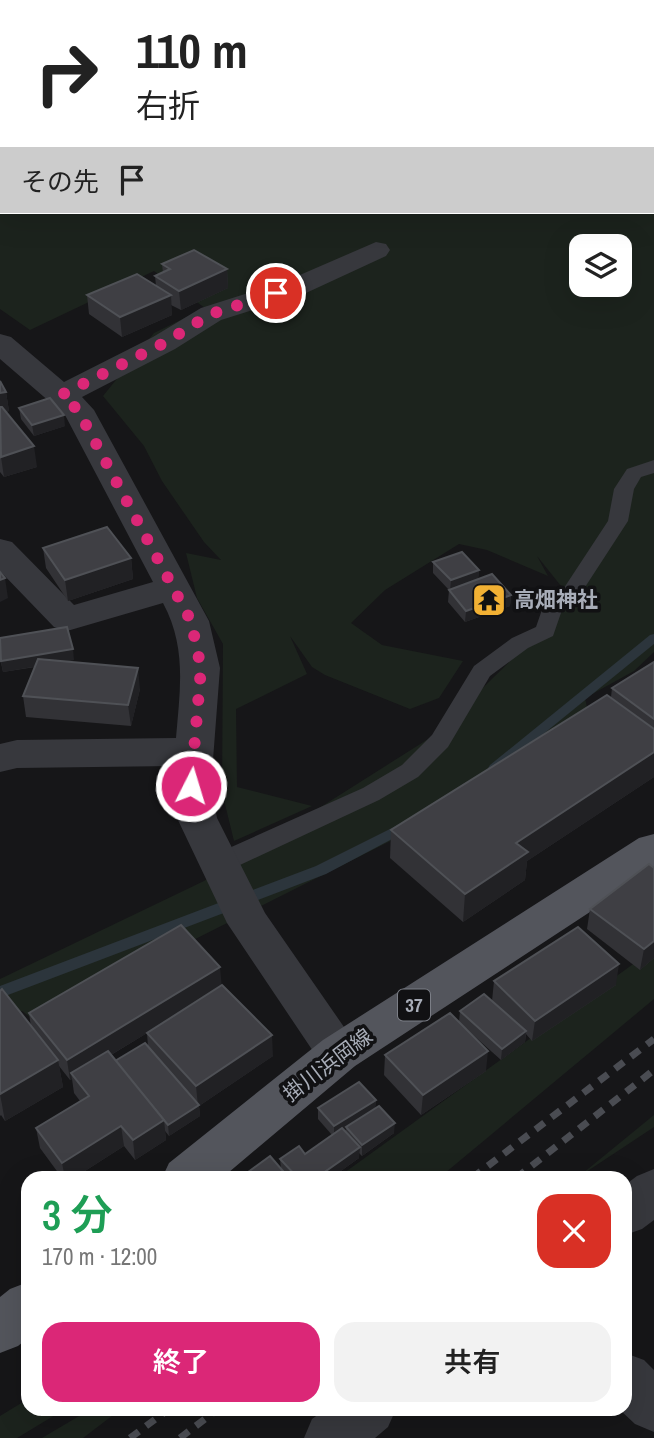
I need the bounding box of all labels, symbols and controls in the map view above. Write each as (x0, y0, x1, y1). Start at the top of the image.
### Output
text: 110 m (136, 17, 248, 83)
icon: right (21, 28, 112, 119)
text: 右折 (136, 84, 200, 127)
icon: arrive (113, 161, 151, 199)
text: その先 (21, 164, 99, 199)
map controls (569, 234, 632, 297)
button: layers (569, 234, 632, 297)
pin (246, 263, 306, 323)
icon: arrive (257, 274, 295, 312)
temple icon: 高畑神社 (470, 581, 508, 619)
place label: 高畑神社 (514, 585, 598, 614)
position arrow (154, 749, 228, 823)
road number: 37 (398, 990, 430, 1021)
street label: 掛川浜岡線 (277, 1021, 378, 1108)
text: 3 分 (42, 1187, 113, 1243)
button: close (537, 1194, 611, 1268)
text: 170 m · 12:00 (42, 1241, 157, 1272)
button: 終了 (42, 1322, 320, 1402)
button: 共有 (334, 1322, 611, 1402)

